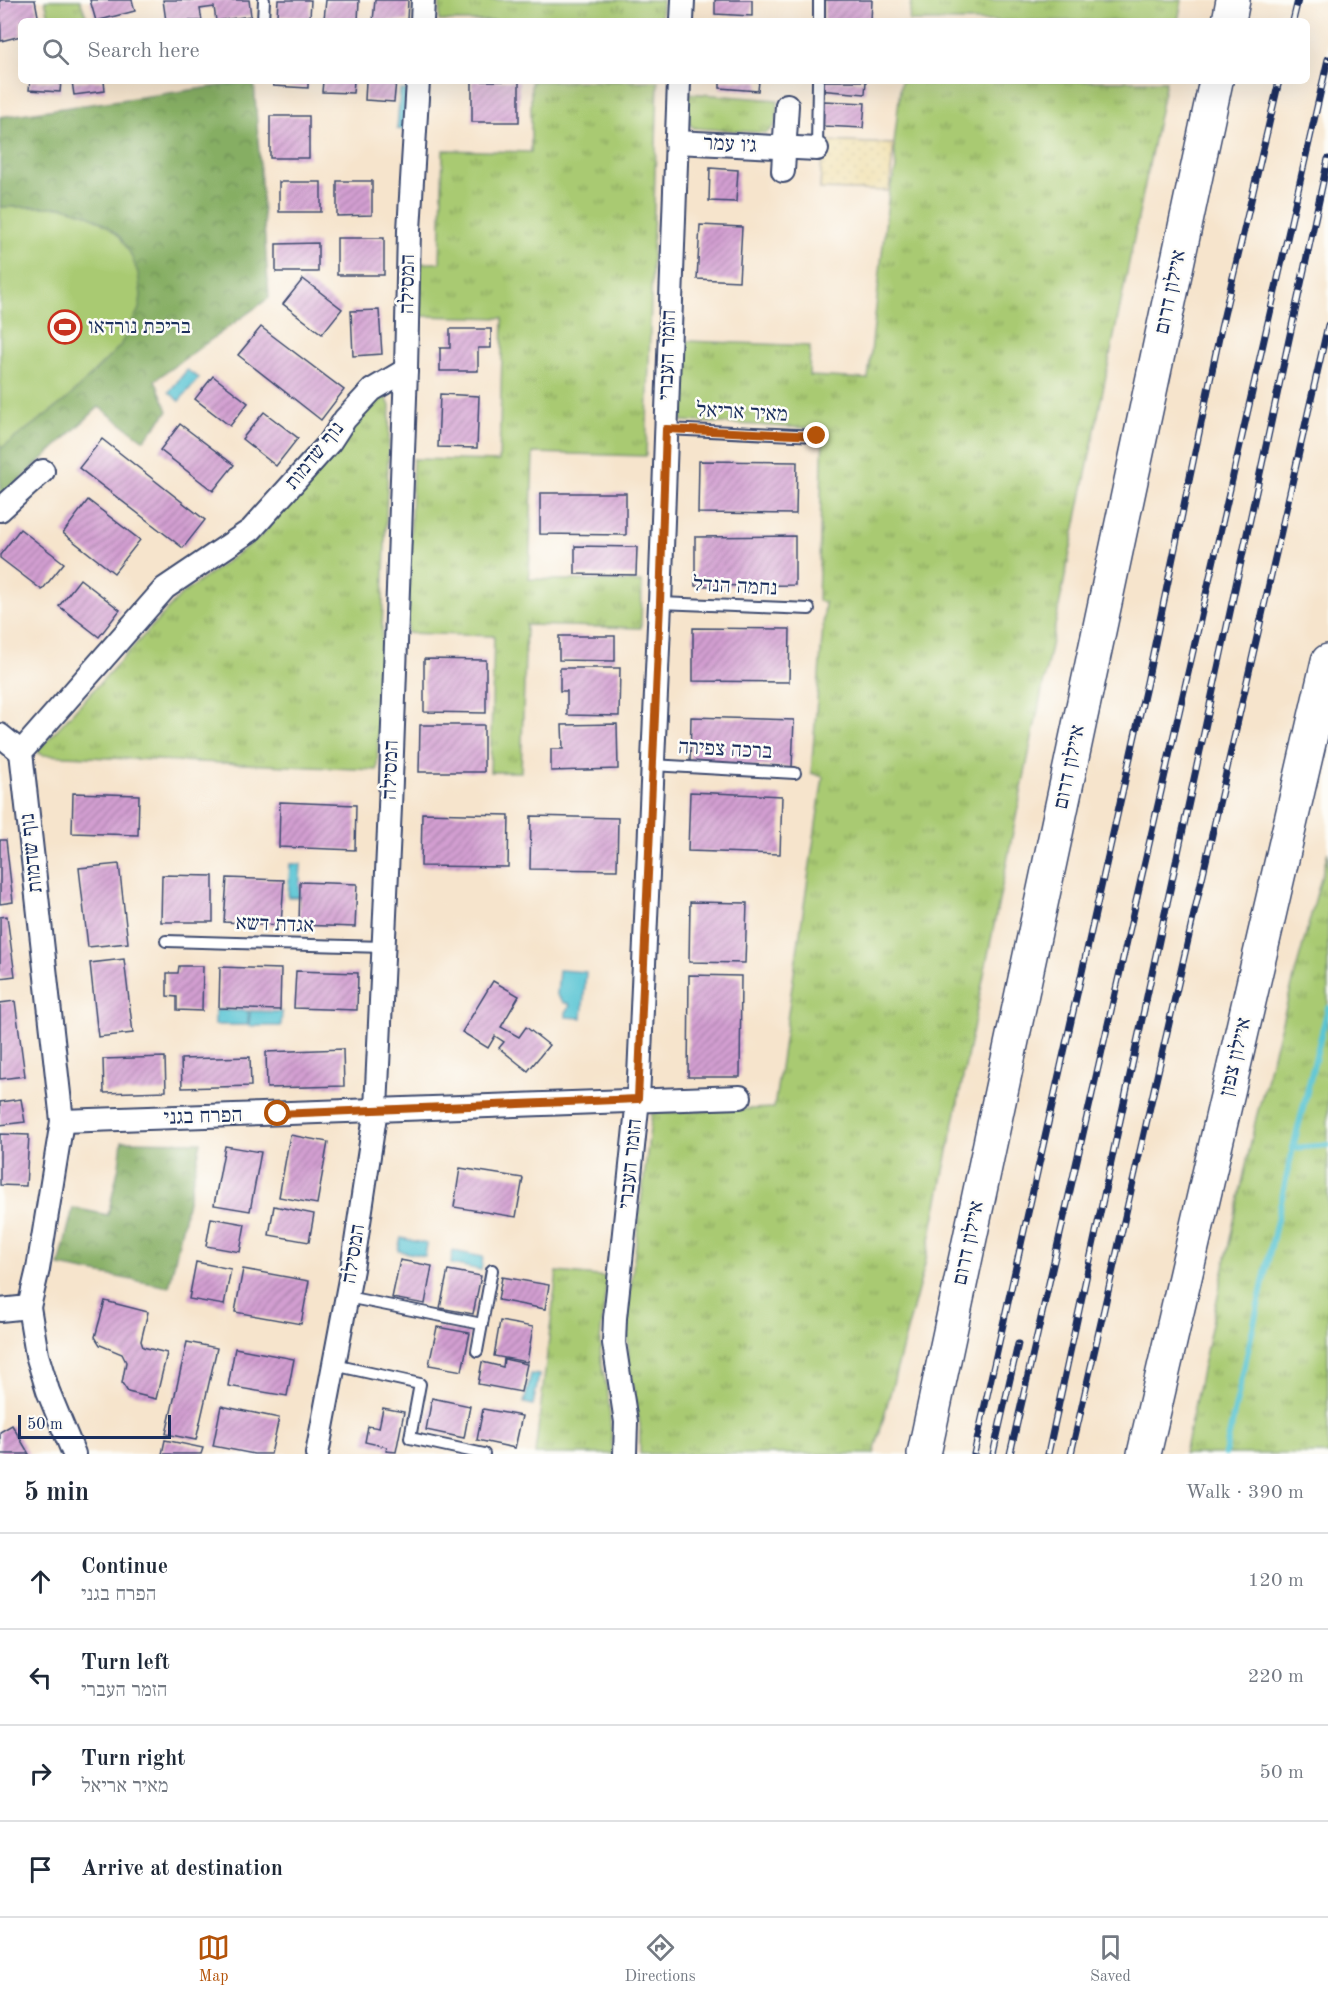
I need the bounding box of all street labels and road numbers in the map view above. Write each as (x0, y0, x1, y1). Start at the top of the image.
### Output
street label: ג׳ו עמר (703, 133, 757, 157)
street label: איילון דרום (1151, 248, 1190, 336)
street label: המסילה (396, 254, 419, 314)
street label: הזמר העברי (656, 309, 680, 401)
street label: מאיר אריאל (696, 399, 788, 426)
street label: נוף שדמות (282, 418, 348, 494)
street label: נחמה הנדל (692, 573, 778, 600)
street label: איילון דרום (1050, 723, 1089, 811)
street label: ברכה צפירה (677, 737, 773, 763)
street label: המסילה (378, 740, 403, 800)
street label: נוף שדמות (17, 812, 47, 894)
street label: אגדת דשא (235, 913, 315, 937)
street label: איילון צפון (1216, 1015, 1255, 1098)
street label: הפרח בגני (163, 1105, 243, 1129)
street label: הזמר העברי (616, 1118, 646, 1210)
street label: איילון דרום (949, 1199, 988, 1287)
street label: המסילה (338, 1223, 369, 1285)

